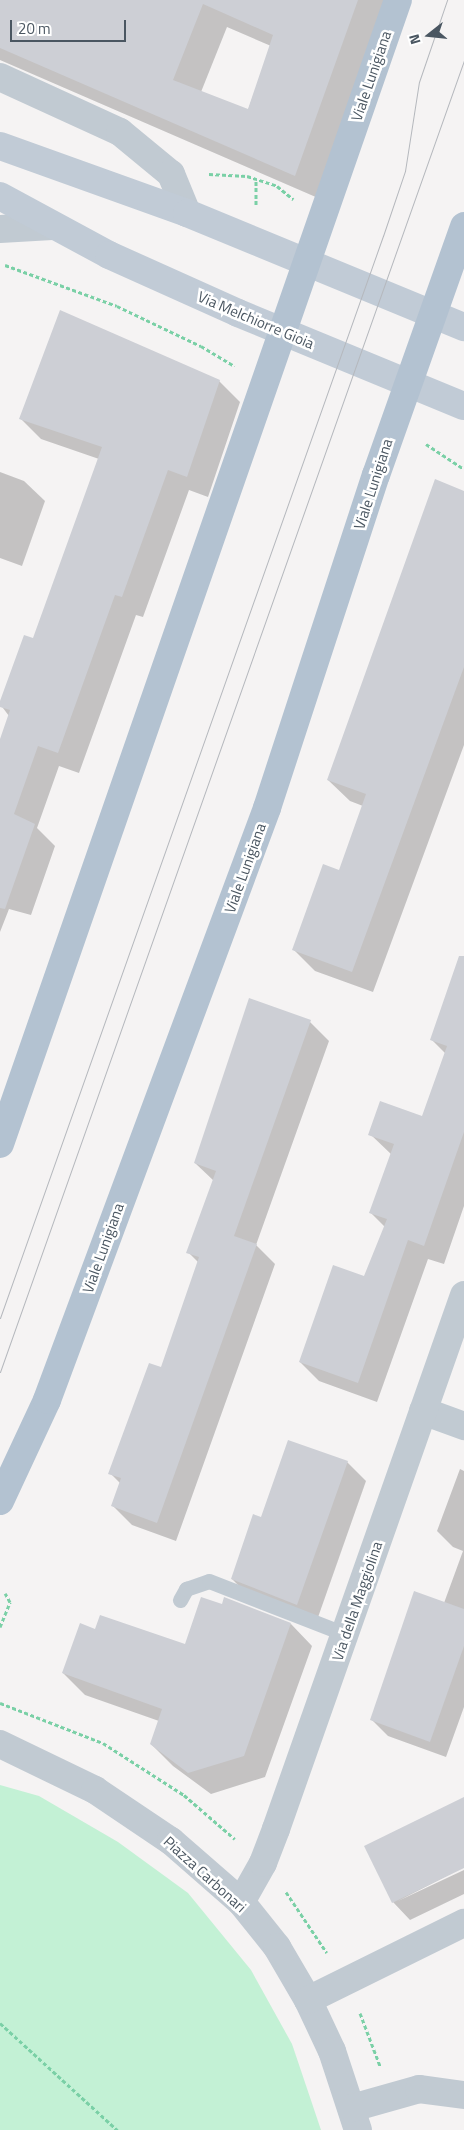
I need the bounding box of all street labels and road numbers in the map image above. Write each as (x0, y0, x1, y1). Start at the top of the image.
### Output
street label: Viale Lunigiana (347, 28, 395, 124)
street label: Via Melchiorre Gioia (195, 287, 317, 353)
street label: Viale Lunigiana (350, 436, 396, 532)
street label: Viale Lunigiana (220, 821, 270, 915)
street label: Viale Lunigiana (78, 1201, 128, 1295)
street label: Via della Maggiolina (328, 1539, 386, 1663)
street label: Piazza Carbonari (160, 1832, 250, 1916)

